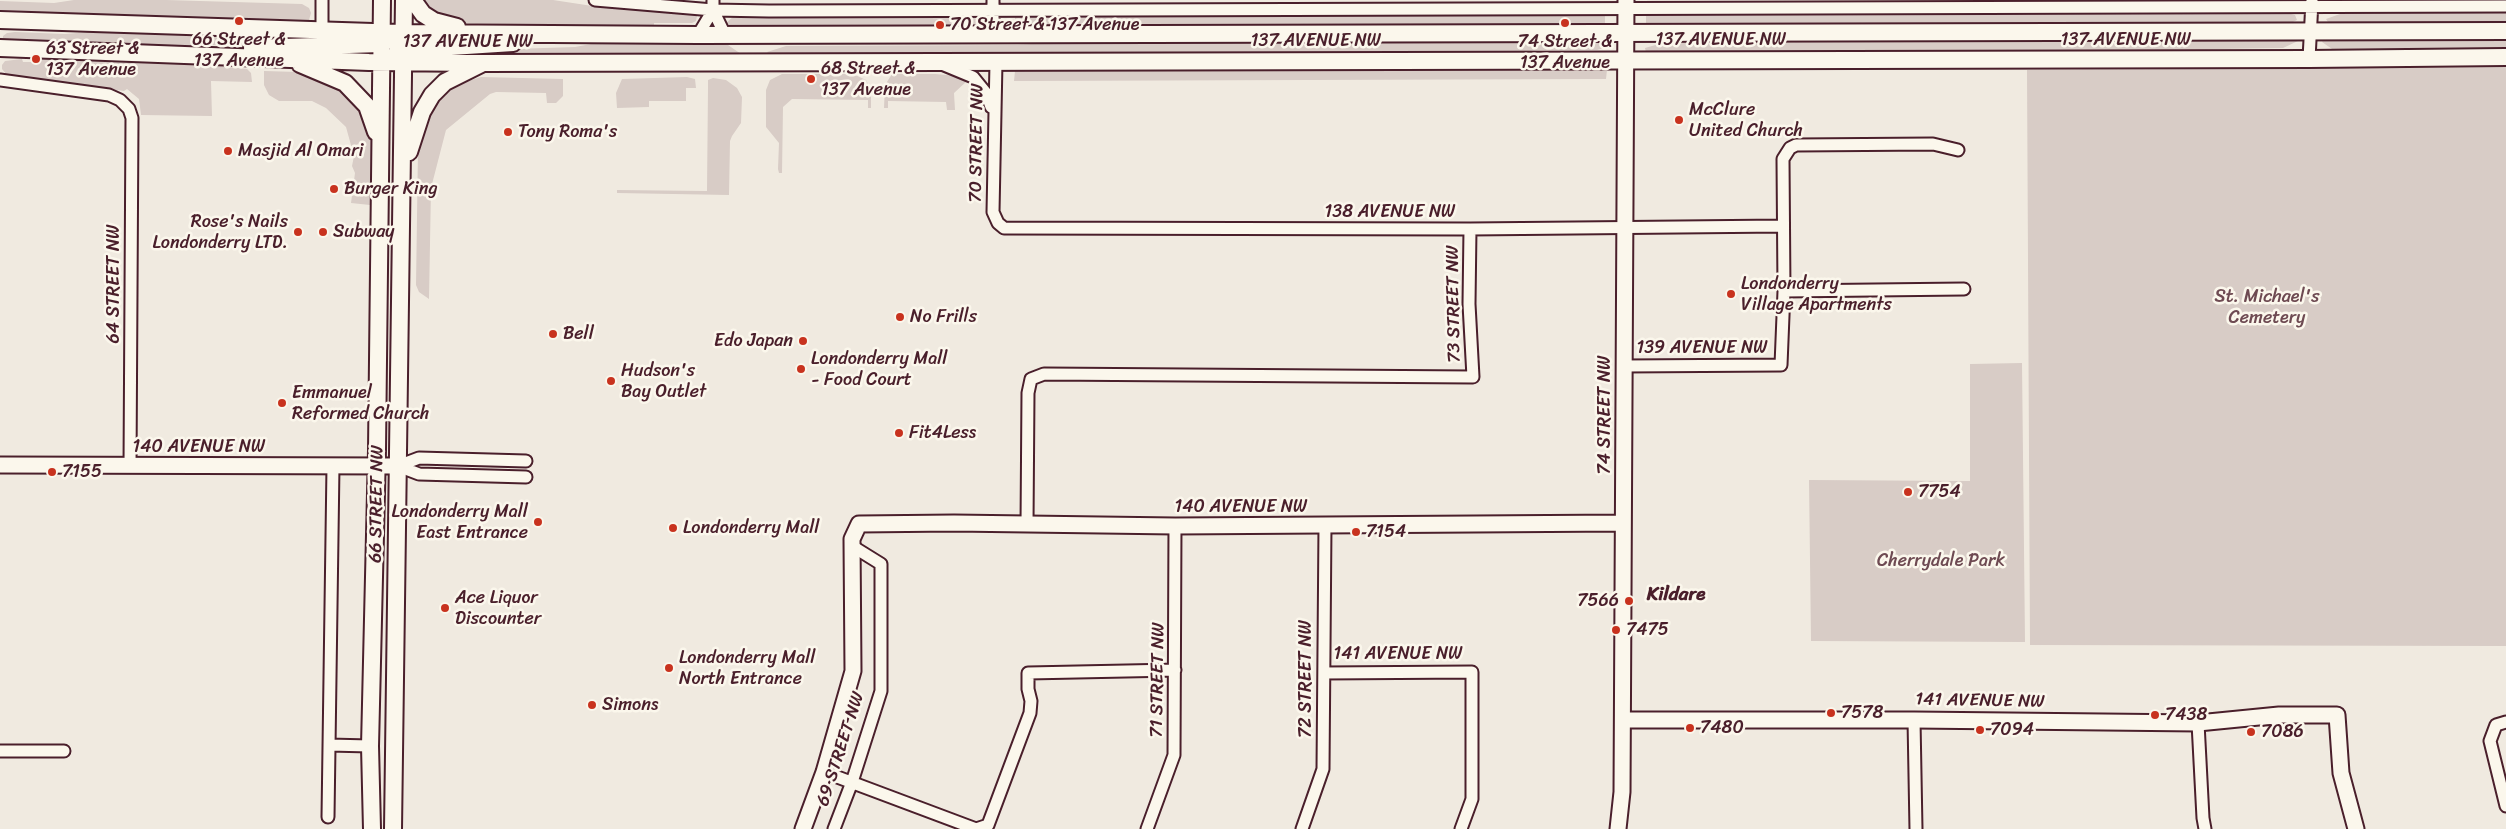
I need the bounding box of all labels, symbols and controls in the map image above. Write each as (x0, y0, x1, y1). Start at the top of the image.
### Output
place label: 70 Street & 137 Avenue (950, 14, 1139, 36)
marker: 66 Street & 137 Avenue (233, 15, 245, 27)
marker: 74 Street & 137 Avenue (1559, 17, 1571, 29)
marker: 70 Street & 137 Avenue (934, 19, 946, 31)
place label: 66 Street & 137 Avenue (192, 29, 286, 72)
street label: 137 AVENUE NW (1656, 29, 1786, 51)
street label: 137 AVENUE NW (2061, 29, 2191, 51)
street label: 137 AVENUE NW (1251, 30, 1381, 52)
street label: 137 AVENUE NW (403, 31, 533, 53)
place label: 74 Street & 137 Avenue (1518, 31, 1612, 74)
place label: 63 Street & 137 Avenue (46, 38, 139, 80)
marker: 63 Street & 137 Avenue (30, 53, 42, 65)
place label: 68 Street & 137 Avenue (821, 58, 915, 100)
marker: 68 Street & 137 Avenue (805, 73, 817, 85)
street label: 70 STREET NW (965, 83, 989, 203)
place label: McClure United Church (1689, 99, 1803, 142)
marker: McClure United Church (1673, 114, 1685, 126)
place label: Tony Roma's (518, 121, 617, 143)
marker: Tony Roma's (502, 126, 514, 138)
place label: Masjid Al Omari (238, 140, 363, 162)
marker: Masjid Al Omari (222, 145, 234, 157)
place label: Burger King (344, 178, 437, 200)
marker: Burger King (328, 183, 340, 195)
street label: 138 AVENUE NW (1325, 201, 1455, 223)
place label: Rose's Nails Londonderry LTD. (152, 211, 288, 253)
place label: Subway (333, 221, 395, 243)
street label: 64 STREET NW (103, 225, 125, 343)
marker: Rose's Nails Londonderry LTD. (292, 226, 304, 238)
marker: Subway (317, 226, 329, 238)
street label: 73 STREET NW (1442, 245, 1466, 363)
place label: Londonderry Village Apartments (1741, 273, 1892, 316)
park label: St. Michael's Cemetery (2214, 286, 2320, 328)
marker: Londonderry Village Apartments (1725, 288, 1737, 300)
place label: No Frills (910, 306, 977, 328)
marker: No Frills (894, 311, 906, 323)
place label: Bell (563, 323, 594, 345)
marker: Bell (547, 328, 559, 340)
place label: Edo Japan (714, 330, 793, 352)
marker: Edo Japan (797, 335, 809, 347)
street label: 139 AVENUE NW (1636, 337, 1768, 359)
place label: Londonderry Mall - Food Court (811, 348, 947, 390)
street label: 74 STREET NW (1594, 355, 1616, 475)
place label: Hudson's Bay Outlet (621, 360, 706, 402)
marker: Londonderry Mall - Food Court (795, 363, 807, 375)
marker: Hudson's Bay Outlet (605, 375, 617, 387)
place label: Emmanuel Reformed Church (292, 382, 429, 424)
marker: Emmanuel Reformed Church (276, 397, 288, 409)
place label: Fit4Less (909, 422, 976, 444)
marker: Fit4Less (893, 427, 905, 439)
street label: 140 AVENUE NW (133, 436, 265, 458)
street label: 66 STREET NW (365, 445, 389, 563)
place label: 7155 (62, 461, 102, 483)
marker: 7155 (46, 466, 58, 478)
place label: 7754 (1918, 481, 1961, 503)
marker: 7754 (1902, 486, 1914, 498)
street label: 140 AVENUE NW (1175, 496, 1307, 518)
place label: Londonderry Mall East Entrance (392, 501, 528, 544)
marker: Londonderry Mall East Entrance (532, 516, 544, 528)
place label: Londonderry Mall (683, 517, 819, 539)
place label: 7154 (1366, 521, 1406, 543)
marker: Londonderry Mall (667, 522, 679, 534)
marker: 7154 (1350, 526, 1362, 538)
park label: Cherrydale Park (1877, 550, 2005, 572)
district label: Kildare (1647, 584, 1705, 606)
place label: Ace Liquor Discounter (455, 587, 541, 630)
place label: 7566 (1577, 590, 1619, 612)
marker: 7566 (1623, 595, 1635, 607)
marker: Ace Liquor Discounter (439, 602, 451, 614)
place label: 7475 (1626, 619, 1669, 641)
street label: 72 STREET NW (1295, 620, 1317, 738)
street label: 71 STREET NW (1146, 622, 1170, 738)
marker: 7475 (1610, 624, 1622, 636)
street label: 141 AVENUE NW (1333, 643, 1463, 665)
place label: Londonderry Mall North Entrance (679, 647, 815, 690)
marker: Londonderry Mall North Entrance (663, 662, 675, 674)
street label: 69 STREET NW (812, 689, 870, 809)
street label: 141 AVENUE NW (1915, 689, 2045, 713)
place label: Simons (602, 694, 658, 716)
marker: Simons (586, 699, 598, 711)
place label: 7578 (1841, 702, 1883, 724)
place label: 7438 (2165, 704, 2207, 726)
marker: 7578 (1825, 707, 1837, 719)
marker: 7438 (2149, 709, 2161, 721)
place label: 7480 (1700, 717, 1744, 739)
place label: 7094 (1990, 719, 2034, 741)
place label: 7086 (2261, 721, 2304, 743)
marker: 7480 (1684, 722, 1696, 734)
marker: 7094 (1974, 724, 1986, 736)
marker: 7086 (2245, 726, 2257, 738)

